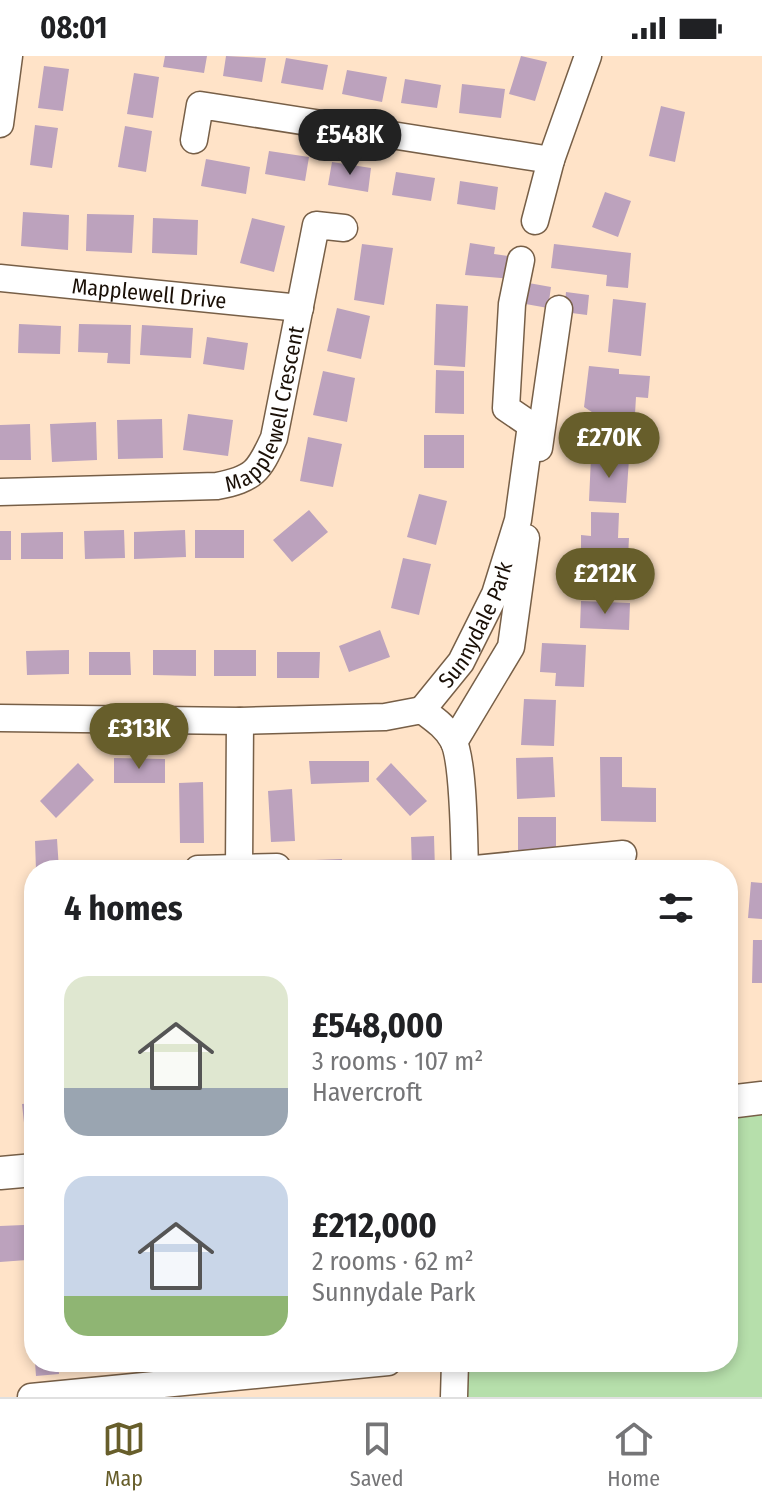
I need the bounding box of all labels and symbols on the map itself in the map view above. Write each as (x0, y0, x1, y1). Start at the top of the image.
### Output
pin: £548K (294, 109, 406, 177)
street label: Mapplewell Drive (71, 272, 228, 314)
street label: Mapplewell Crescent (222, 323, 309, 498)
pin: £270K (553, 412, 665, 480)
pin: £212K (549, 548, 661, 616)
street label: Sunnydale Park (432, 557, 518, 693)
pin: £313K (83, 703, 195, 771)

